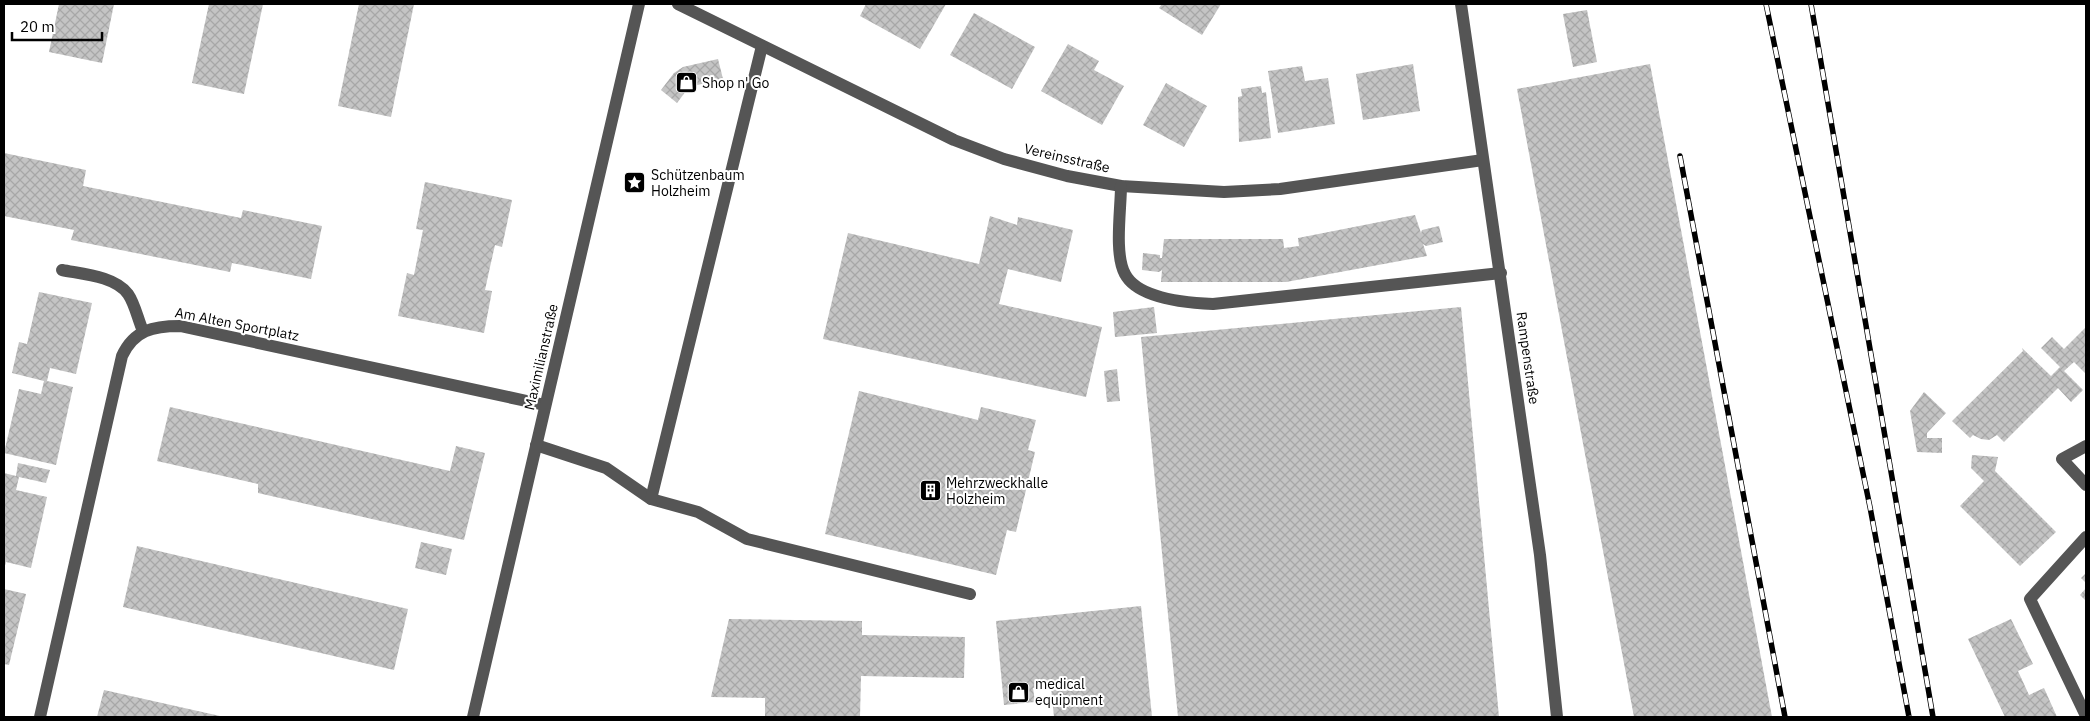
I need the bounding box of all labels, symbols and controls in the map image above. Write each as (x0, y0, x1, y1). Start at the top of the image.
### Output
scale bar (12, 10, 102, 42)
text: 20 m (20, 17, 55, 36)
shop icon: Shop n' Go (674, 71, 698, 95)
place label: Shop n' Go (702, 74, 770, 92)
street label: Vereinsstraße (1022, 139, 1112, 177)
place label: Schützenbaum Holzheim (651, 166, 745, 200)
place icon: Schützenbaum Holzheim (623, 171, 647, 195)
street label: Maximilianstraße (520, 302, 562, 412)
street label: Am Alten Sportplatz (173, 303, 301, 345)
street label: Rampenstraße (1513, 311, 1543, 406)
place label: Mehrzweckhalle Holzheim (946, 474, 1048, 508)
building icon: Mehrzweckhalle Holzheim (918, 479, 942, 503)
place label: medical equipment (1035, 675, 1103, 709)
shop icon: medical equipment (1007, 680, 1031, 704)

